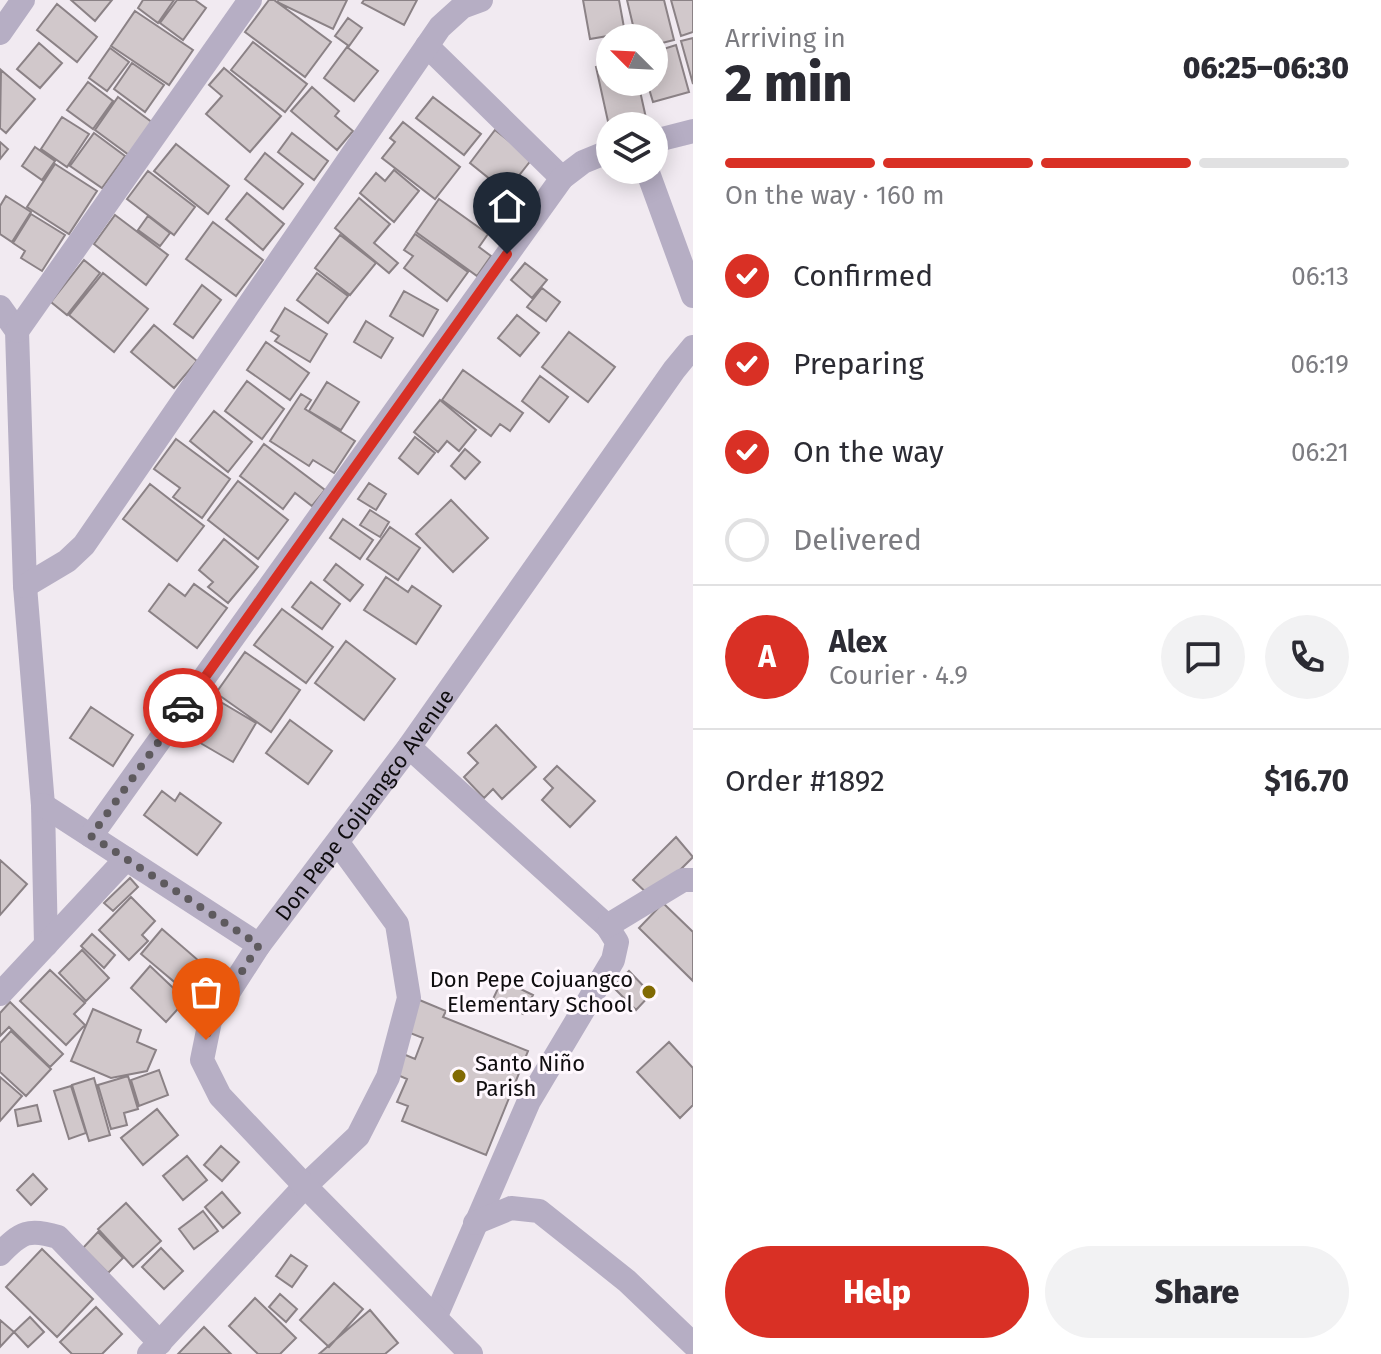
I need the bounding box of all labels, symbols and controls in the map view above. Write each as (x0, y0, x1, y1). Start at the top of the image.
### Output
text: Arriving in (725, 23, 846, 54)
north arrow (596, 24, 668, 96)
map controls (596, 24, 668, 184)
text: 06:25–06:30 (1183, 50, 1349, 86)
text: 2 min (725, 52, 852, 115)
button: layers (596, 112, 668, 184)
pin (473, 172, 541, 254)
text: On the way · 160 m (725, 180, 945, 211)
icon: home (485, 184, 529, 228)
icon: check (725, 254, 769, 298)
text: Confirmed (793, 258, 933, 294)
text: 06:13 (1291, 261, 1349, 292)
icon: check (725, 342, 769, 386)
text: Preparing (793, 346, 924, 382)
text: 06:19 (1291, 349, 1349, 380)
icon: check (725, 430, 769, 474)
text: On the way (793, 434, 944, 470)
text: 06:21 (1291, 437, 1349, 468)
text: Delivered (793, 522, 922, 558)
button: chat (1161, 615, 1245, 699)
button: phone (1265, 615, 1349, 699)
text: Alex (829, 624, 887, 660)
text: A (758, 639, 776, 675)
text: Courier · 4.9 (829, 660, 968, 691)
courier (143, 668, 223, 748)
street label: Don Pepe Cojuangco Avenue (269, 684, 460, 926)
icon: car (161, 686, 205, 730)
text: Order #1892 (725, 763, 885, 799)
text: $16.70 (1264, 763, 1349, 799)
pin (172, 958, 240, 1040)
place label: Don Pepe Cojuangco Elementary School (430, 966, 633, 1018)
icon: bag (184, 970, 228, 1014)
marker: Don Pepe Cojuangco Elementary School (640, 983, 658, 1001)
place label: Santo Niño Parish (475, 1050, 585, 1102)
marker: Santo Niño Parish (450, 1067, 468, 1085)
button: Help (725, 1246, 1029, 1338)
button: Share (1045, 1246, 1349, 1338)

